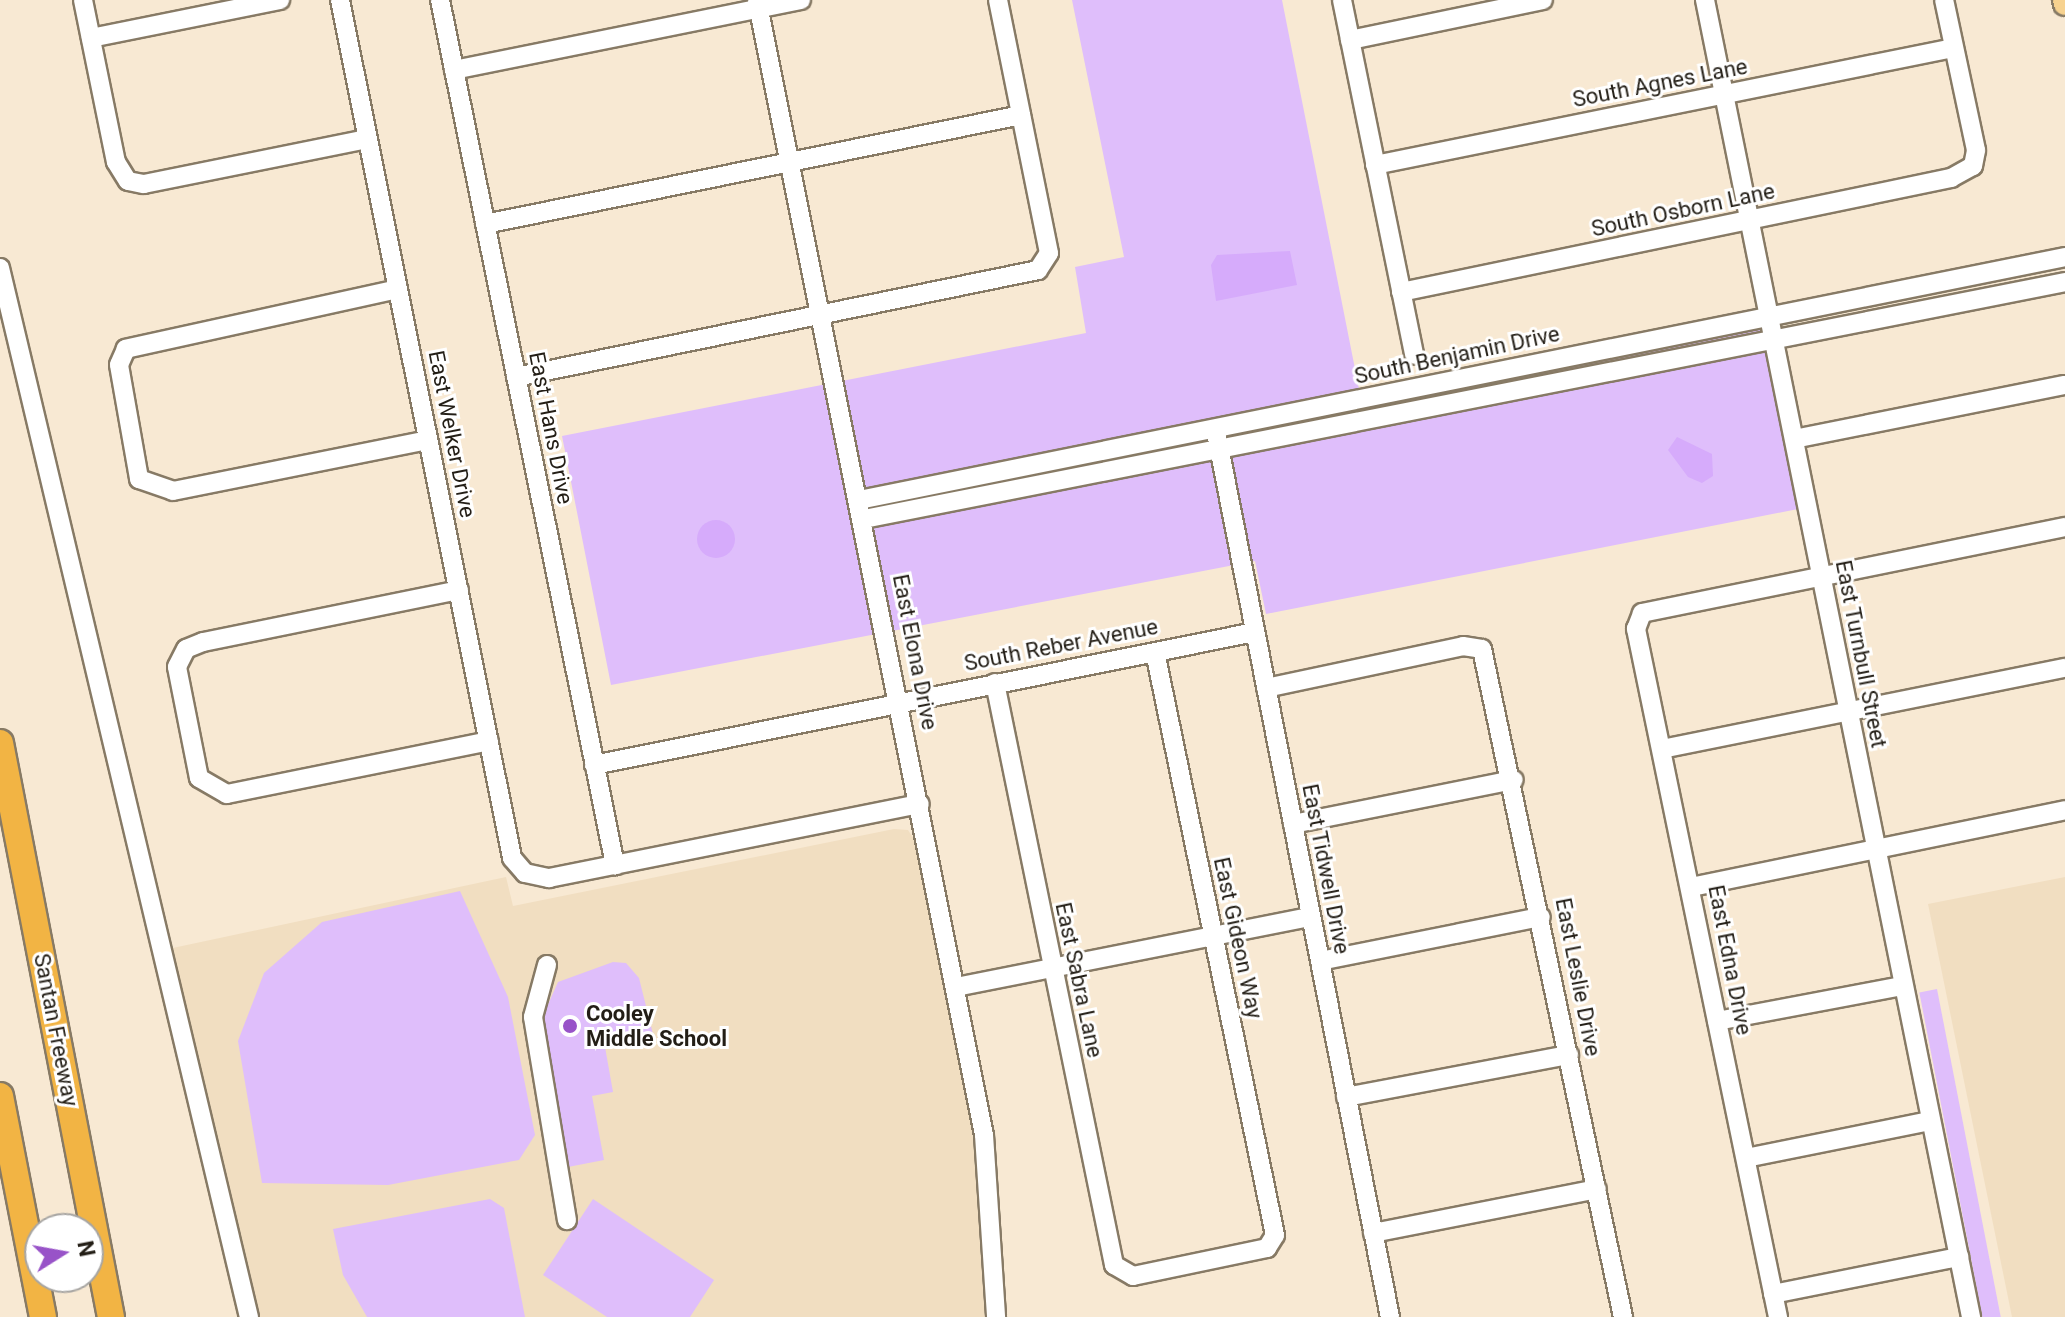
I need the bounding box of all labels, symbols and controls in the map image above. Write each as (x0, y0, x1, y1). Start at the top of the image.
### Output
street label: South Agnes Lane (1570, 53, 1750, 113)
street label: South Osborn Lane (1589, 178, 1777, 242)
street label: South Benjamin Drive (1352, 320, 1562, 390)
street label: East Welker Drive (423, 348, 481, 520)
street label: East Hans Drive (523, 350, 579, 506)
street label: East Turnbull Street (1830, 558, 1892, 750)
street label: East Elona Drive (887, 572, 943, 732)
street label: South Reber Avenue (962, 613, 1160, 677)
street label: East Tidwell Drive (1297, 782, 1355, 956)
street label: East Gideon Way (1208, 855, 1268, 1021)
street label: East Edna Drive (1703, 883, 1757, 1037)
street label: East Leslie Drive (1550, 896, 1606, 1058)
street label: East Sabra Lane (1050, 900, 1108, 1060)
street label: Santan Freeway (28, 951, 84, 1109)
place label: Cooley Middle School (586, 1000, 727, 1052)
marker: Cooley Middle School (561, 1017, 579, 1035)
north arrow (24, 1213, 104, 1293)
text: N (72, 1239, 100, 1259)

